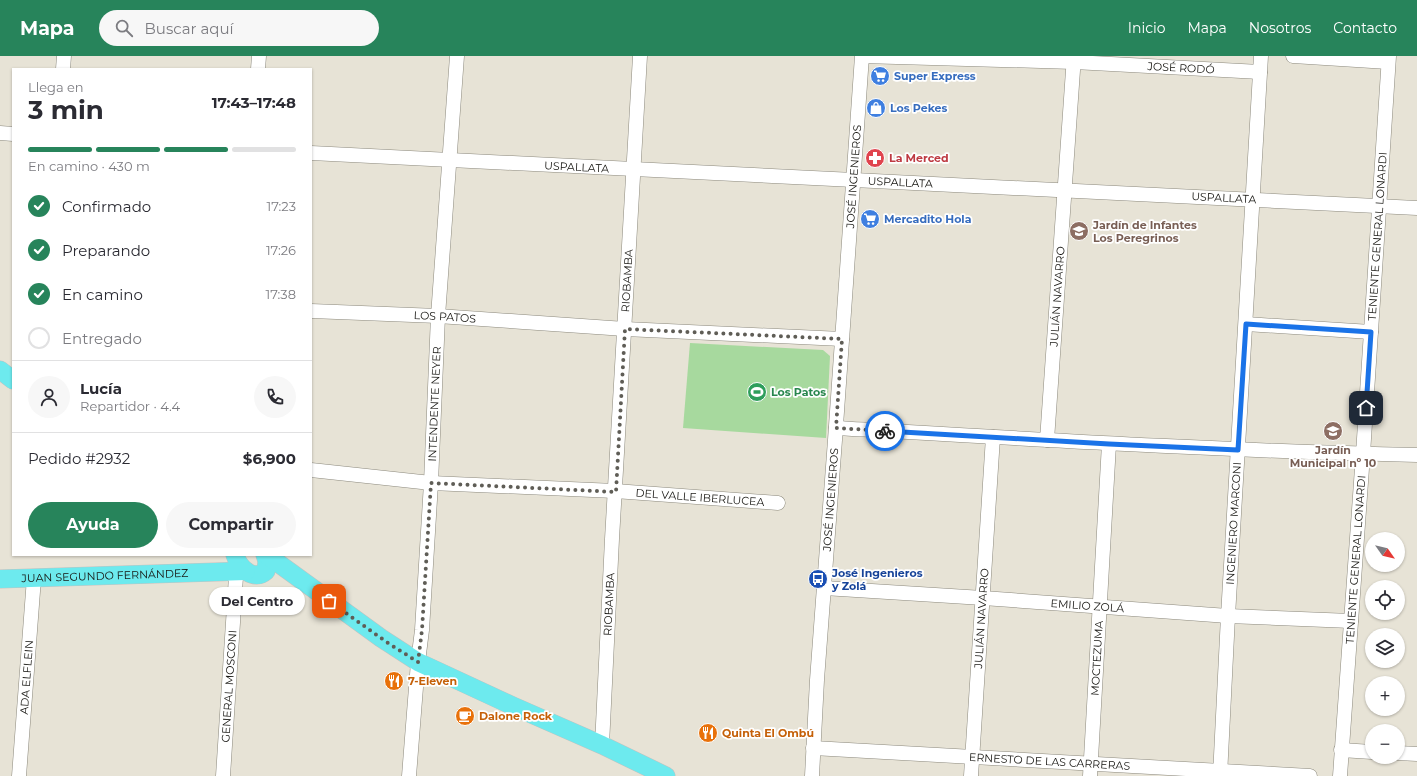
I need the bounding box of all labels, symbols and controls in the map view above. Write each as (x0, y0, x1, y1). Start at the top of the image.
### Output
search box (99, 10, 379, 46)
text: Mapa (20, 17, 75, 40)
icon: search (113, 17, 135, 39)
text: Buscar aquí (145, 19, 234, 38)
text: Inicio (1128, 19, 1165, 37)
text: Mapa (1187, 19, 1227, 37)
text: Nosotros (1249, 19, 1311, 37)
text: Contacto (1333, 19, 1397, 37)
street label: JOSÉ RODÓ (1146, 59, 1215, 77)
supermarket icon: Super Express (869, 65, 891, 87)
place label: Super Express (894, 69, 976, 83)
text: Llega en (28, 79, 84, 95)
text: 17:43–17:48 (212, 93, 296, 112)
text: 3 min (28, 94, 104, 126)
shop icon: Los Pekes (865, 97, 887, 119)
place label: Los Pekes (890, 101, 948, 115)
street label: JOSÉ INGENIEROS (843, 124, 864, 230)
pharmacy icon: La Merced (864, 147, 886, 169)
place label: La Merced (889, 151, 949, 165)
street label: TENIENTE GENERAL LONARDI (1365, 151, 1390, 321)
text: En camino · 430 m (28, 158, 150, 174)
street label: USPALLATA (544, 158, 610, 176)
street label: USPALLATA (867, 174, 933, 191)
street label: USPALLATA (1191, 189, 1257, 206)
icon: check (28, 195, 50, 217)
text: Confirmado (62, 197, 151, 216)
text: 17:23 (266, 198, 296, 214)
supermarket icon: Mercadito Hola (859, 208, 881, 230)
place label: Mercadito Hola (884, 212, 972, 226)
place label: Jardín de Infantes Los Peregrinos (1092, 218, 1197, 245)
school or university icon: Jardín de Infantes Los Peregrinos (1068, 220, 1090, 242)
icon: check (28, 239, 50, 261)
text: Preparando (62, 241, 150, 260)
text: 17:26 (266, 242, 296, 258)
street label: JULIÁN NAVARRO (1047, 246, 1068, 348)
street label: RIOBAMBA (618, 249, 636, 313)
icon: check (28, 283, 50, 305)
text: En camino (62, 285, 143, 304)
text: 17:38 (266, 286, 296, 302)
street label: LOS PATOS (413, 308, 477, 326)
text: Entregado (62, 329, 142, 348)
street label: INTENDENTE NEYER (425, 346, 444, 462)
button: person (28, 376, 70, 418)
button: phone (254, 376, 296, 418)
text: Lucía (80, 379, 122, 398)
sports icon: Los Patos (746, 381, 768, 403)
place label: Los Patos (771, 385, 826, 399)
pin (1349, 391, 1383, 425)
icon: home (1355, 397, 1377, 419)
text: Repartidor · 4.4 (80, 398, 180, 414)
courier (865, 411, 905, 451)
icon: bike (874, 420, 896, 442)
school or university icon: Jardín Municipal nº 10 (1322, 420, 1344, 442)
place label: Jardín Municipal nº 10 (1290, 443, 1377, 470)
street label: JOSÉ INGENIEROS (820, 447, 841, 553)
text: Pedido #2932 (28, 449, 130, 468)
text: $6,900 (243, 449, 296, 468)
street label: INGENIERO MARCONI (1223, 461, 1244, 585)
street label: TENIENTE GENERAL LONARDI (1342, 475, 1368, 644)
street label: DEL VALLE IBERLUCEA (635, 486, 765, 509)
button: Ayuda (28, 502, 158, 548)
button: Compartir (166, 502, 296, 548)
north arrow (1365, 532, 1405, 572)
map controls (1365, 532, 1405, 764)
street label: JUAN SEGUNDO FERNÁNDEZ (20, 566, 189, 585)
place label: José Ingenieros y Zolá (831, 566, 923, 593)
bus stop icon: José Ingenieros y Zolá (807, 568, 829, 590)
street label: JULIÁN NAVARRO (971, 568, 991, 670)
street label: RIOBAMBA (600, 572, 617, 636)
button: locate (1365, 580, 1405, 620)
pin (312, 584, 346, 618)
callout: Del Centro (209, 587, 305, 615)
icon: bag (318, 590, 340, 612)
text: Del Centro (221, 593, 293, 609)
street label: EMILIO ZOLÁ (1050, 596, 1125, 615)
street label: MOCTEZUMA (1088, 620, 1106, 696)
button: layers (1365, 628, 1405, 668)
street label: GENERAL MOSCONI (218, 629, 240, 743)
street label: ADA ELFLEIN (17, 640, 36, 715)
restaurant icon: 7-Eleven (383, 670, 405, 692)
place label: 7-Eleven (408, 674, 457, 688)
button: + (1365, 676, 1405, 716)
cafe icon: Dalone Rock (454, 705, 476, 727)
place label: Dalone Rock (479, 709, 553, 723)
restaurant icon: Quinta El Ombú (697, 722, 719, 744)
button: − (1365, 724, 1405, 764)
place label: Quinta El Ombú (722, 726, 814, 740)
street label: ERNESTO DE LAS CARRERAS (969, 750, 1131, 773)

